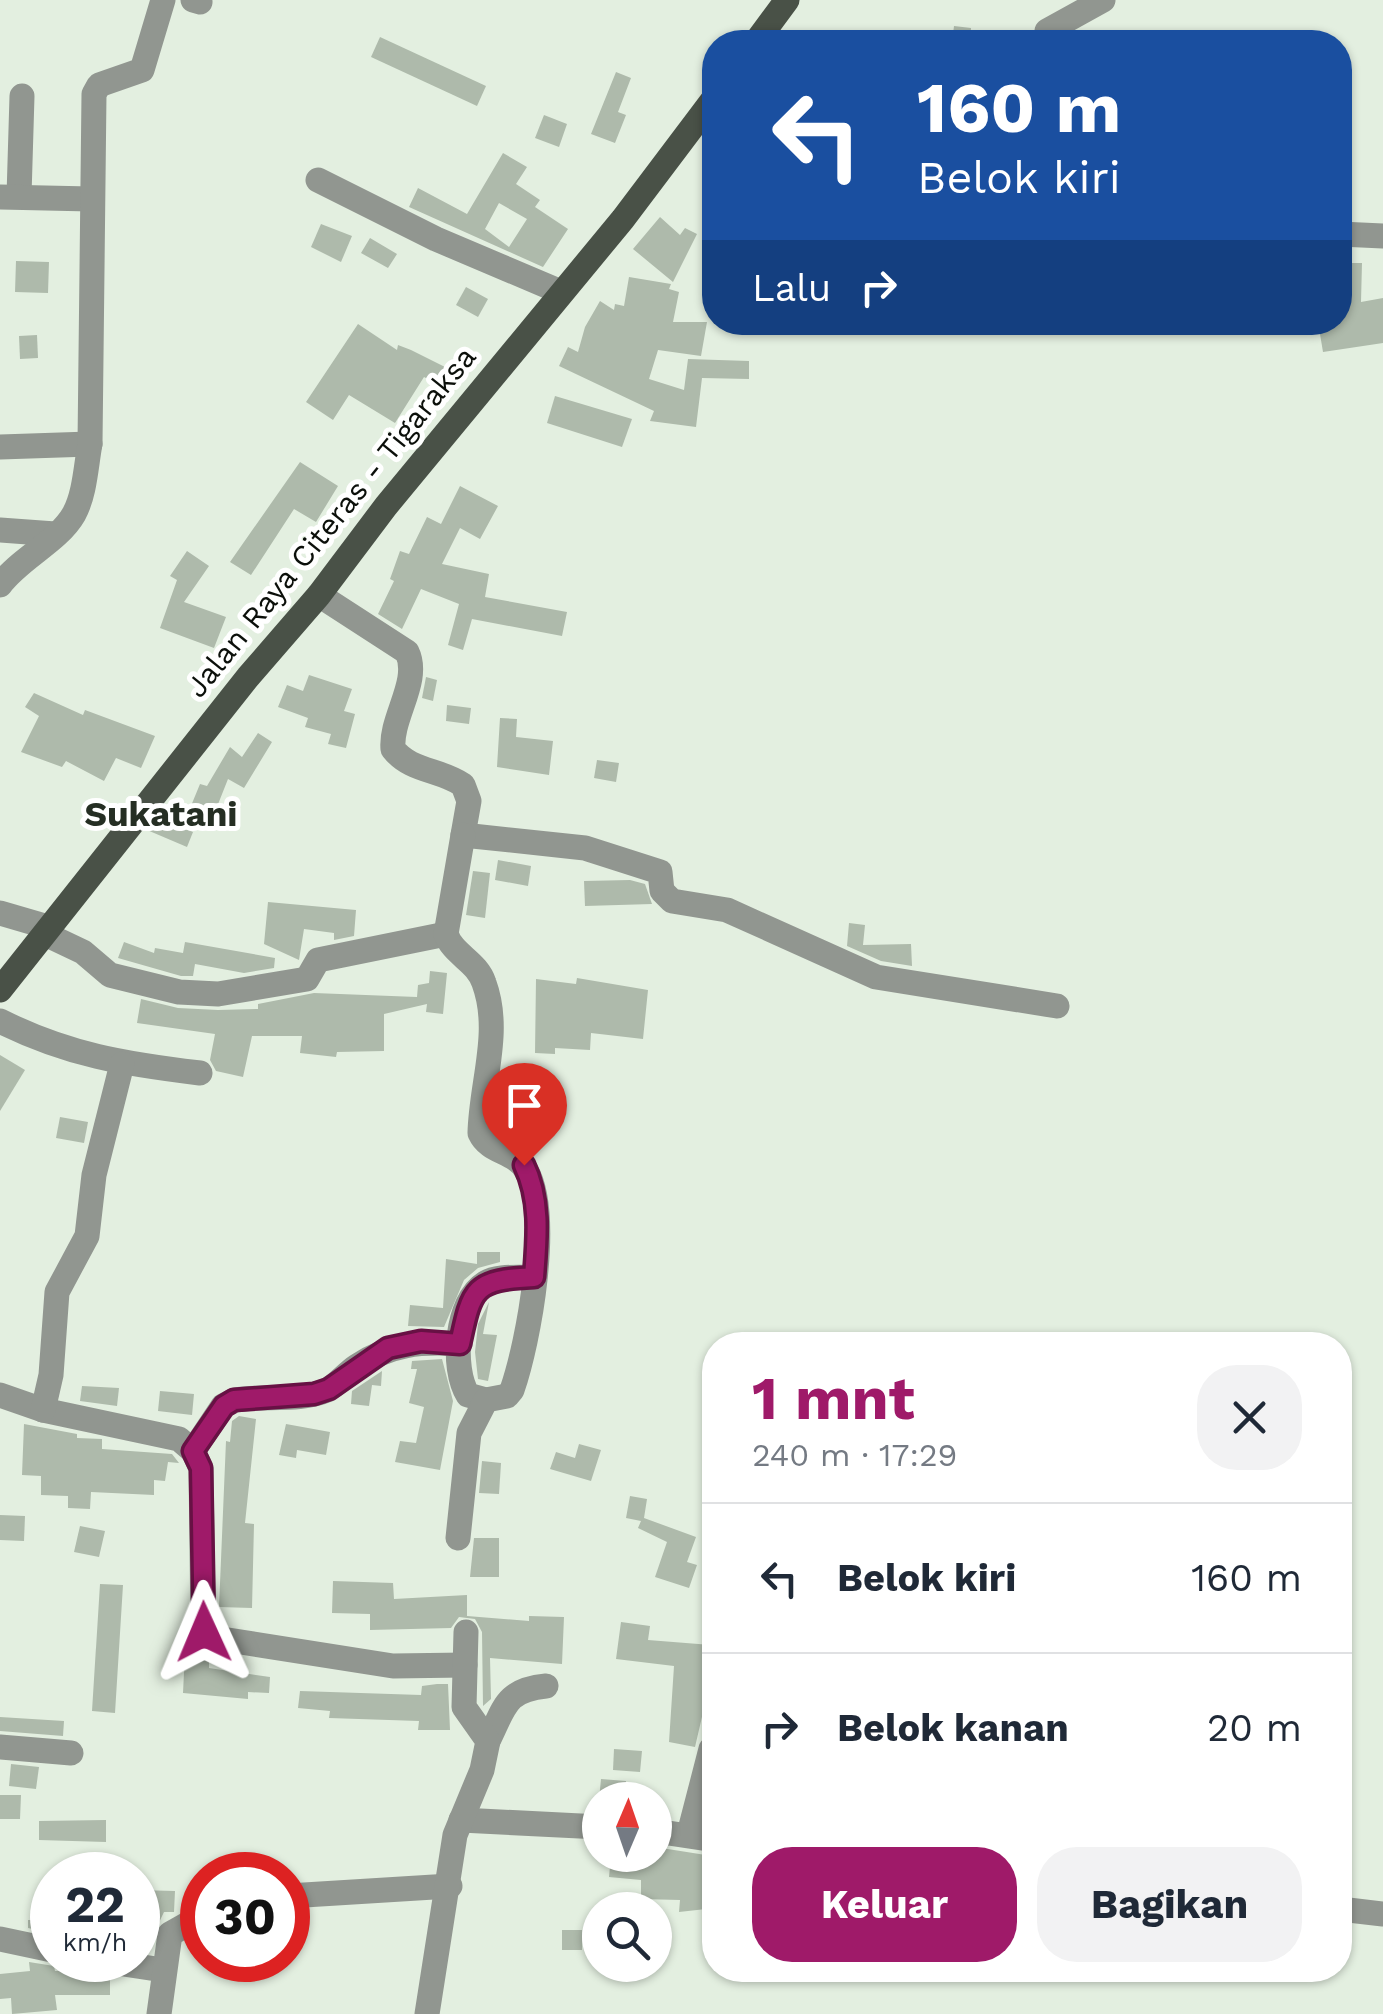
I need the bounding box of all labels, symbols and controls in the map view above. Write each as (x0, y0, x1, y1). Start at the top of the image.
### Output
text: 160 m (917, 67, 1121, 149)
icon: left (752, 70, 882, 200)
text: Belok kiri (917, 151, 1121, 204)
icon: right (851, 260, 906, 315)
text: Lalu (752, 266, 831, 310)
street label: Jalan Raya Citeras - Tigaraksa (178, 339, 483, 704)
district label: Sukatani (84, 793, 238, 835)
pin (482, 1063, 567, 1166)
icon: arrive (497, 1078, 552, 1133)
text: 1 mnt (752, 1363, 915, 1434)
button: close (1197, 1365, 1302, 1470)
text: 240 m · 17:29 (752, 1436, 957, 1474)
icon: left (752, 1551, 807, 1606)
text: Belok kiri (837, 1556, 1016, 1600)
text: 160 m (1191, 1556, 1302, 1600)
position arrow (152, 1580, 256, 1684)
icon: right (752, 1701, 807, 1756)
text: Belok kanan (837, 1706, 1069, 1750)
text: 20 m (1207, 1706, 1302, 1750)
north arrow (582, 1782, 672, 1872)
map controls (582, 1782, 672, 1982)
button: Keluar (752, 1847, 1017, 1962)
button: Bagikan (1037, 1847, 1302, 1962)
speed limit sign: 30 (180, 1852, 310, 1982)
text: 22 (65, 1875, 125, 1934)
button: search (582, 1892, 672, 1982)
text: km/h (63, 1928, 127, 1957)

